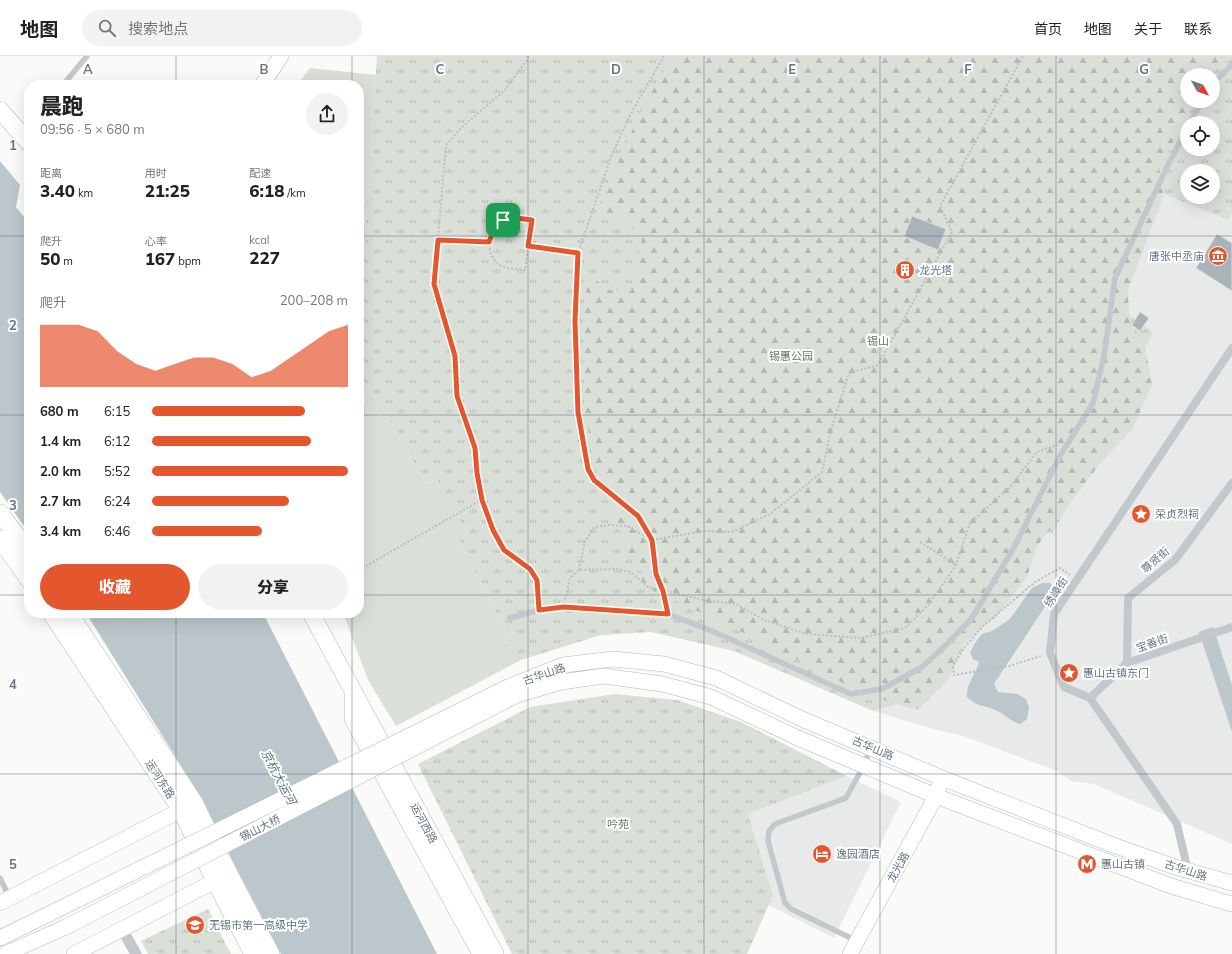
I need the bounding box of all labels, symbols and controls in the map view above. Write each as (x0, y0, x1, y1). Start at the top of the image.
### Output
search box (82, 10, 362, 46)
text: 地图 (20, 17, 58, 41)
icon: search (96, 17, 118, 39)
text: 搜索地点 (128, 19, 188, 38)
text: 首页 (1034, 20, 1062, 38)
text: 地图 (1084, 20, 1112, 38)
text: 关于 (1134, 20, 1162, 38)
text: 联系 (1184, 20, 1212, 38)
text: A (83, 61, 93, 77)
text: B (260, 61, 269, 77)
text: C (436, 61, 445, 77)
text: D (611, 61, 621, 77)
text: E (788, 61, 796, 77)
text: F (964, 61, 972, 77)
text: G (1139, 61, 1149, 77)
north arrow (1180, 68, 1220, 108)
map controls (1180, 68, 1220, 204)
text: 晨跑 (40, 92, 84, 120)
button: share (306, 93, 348, 135)
button: locate (1180, 116, 1220, 156)
text: 09:56 · 5 × 680 m (40, 121, 145, 137)
text: 1 (9, 137, 17, 153)
button: layers (1180, 164, 1220, 204)
text: 距离 (40, 166, 62, 180)
text: 用时 (145, 166, 167, 180)
text: 配速 (249, 166, 271, 180)
text: 3.40 (40, 180, 75, 201)
text: 21:25 (145, 180, 190, 201)
text: 6:18 (249, 180, 284, 201)
text: km (75, 186, 93, 200)
text: /km (284, 186, 306, 200)
pin (486, 203, 520, 237)
icon: arrive (492, 209, 514, 231)
text: kcal (249, 233, 269, 247)
text: 爬升 (40, 234, 62, 248)
text: 心率 (145, 234, 167, 248)
museum icon: 唐张中丞庙 (1207, 245, 1229, 267)
text: 227 (249, 247, 280, 268)
text: 50 (40, 248, 60, 269)
text: 167 (145, 248, 175, 269)
place label: 唐张中丞庙 (1149, 249, 1204, 263)
text: m (60, 254, 73, 268)
text: bpm (175, 254, 201, 268)
building icon: 龙光塔 (894, 259, 916, 281)
place label: 龙光塔 (919, 263, 952, 277)
text: 200–208 m (280, 292, 348, 308)
text: 爬升 (40, 294, 66, 310)
text: 2 (9, 317, 17, 333)
park label: 锡山 (867, 334, 889, 348)
park label: 锡惠公园 (769, 349, 813, 363)
text: 680 m (40, 403, 79, 419)
text: 6:15 (104, 403, 130, 419)
text: 1.4 km (40, 433, 81, 449)
text: 6:12 (104, 433, 130, 449)
text: 2.0 km (40, 463, 81, 479)
text: 5:52 (104, 463, 130, 479)
text: 2.7 km (40, 493, 81, 509)
text: 6:24 (104, 493, 130, 509)
text: 3 (9, 497, 17, 513)
place icon: 荣贞烈祠 (1130, 503, 1152, 525)
place label: 荣贞烈祠 (1155, 507, 1199, 521)
text: 3.4 km (40, 523, 81, 539)
text: 6:46 (104, 523, 130, 539)
street label: 尊贤街 (1138, 544, 1172, 576)
button: 收藏 (40, 564, 190, 610)
button: 分享 (198, 564, 348, 610)
street label: 绣嶂街 (1041, 574, 1071, 610)
street label: 宝善街 (1134, 631, 1170, 655)
street label: 古华山路 (521, 660, 567, 688)
place icon: 惠山古镇东门 (1058, 662, 1080, 684)
place label: 惠山古镇东门 (1083, 666, 1149, 680)
text: 4 (9, 676, 17, 692)
street label: 古华山路 (850, 733, 896, 763)
water label: 京杭大运河 (258, 747, 301, 809)
street label: 运河东路 (142, 757, 178, 801)
street label: 运河西路 (407, 800, 441, 846)
street label: 锡山大桥 (237, 812, 283, 844)
park label: 吟苑 (607, 817, 629, 831)
hotel icon: 逸园酒店 (811, 843, 833, 865)
place label: 逸园酒店 (836, 847, 880, 861)
street label: 龙光路 (884, 849, 912, 885)
metro station icon: 惠山古镇 (1076, 853, 1098, 875)
text: 5 (9, 856, 17, 872)
place label: 惠山古镇 (1101, 857, 1145, 871)
street label: 古华山路 (1163, 857, 1209, 883)
school or university icon: 无锡市第一高级中学 (184, 914, 206, 936)
place label: 无锡市第一高级中学 (209, 918, 308, 932)

